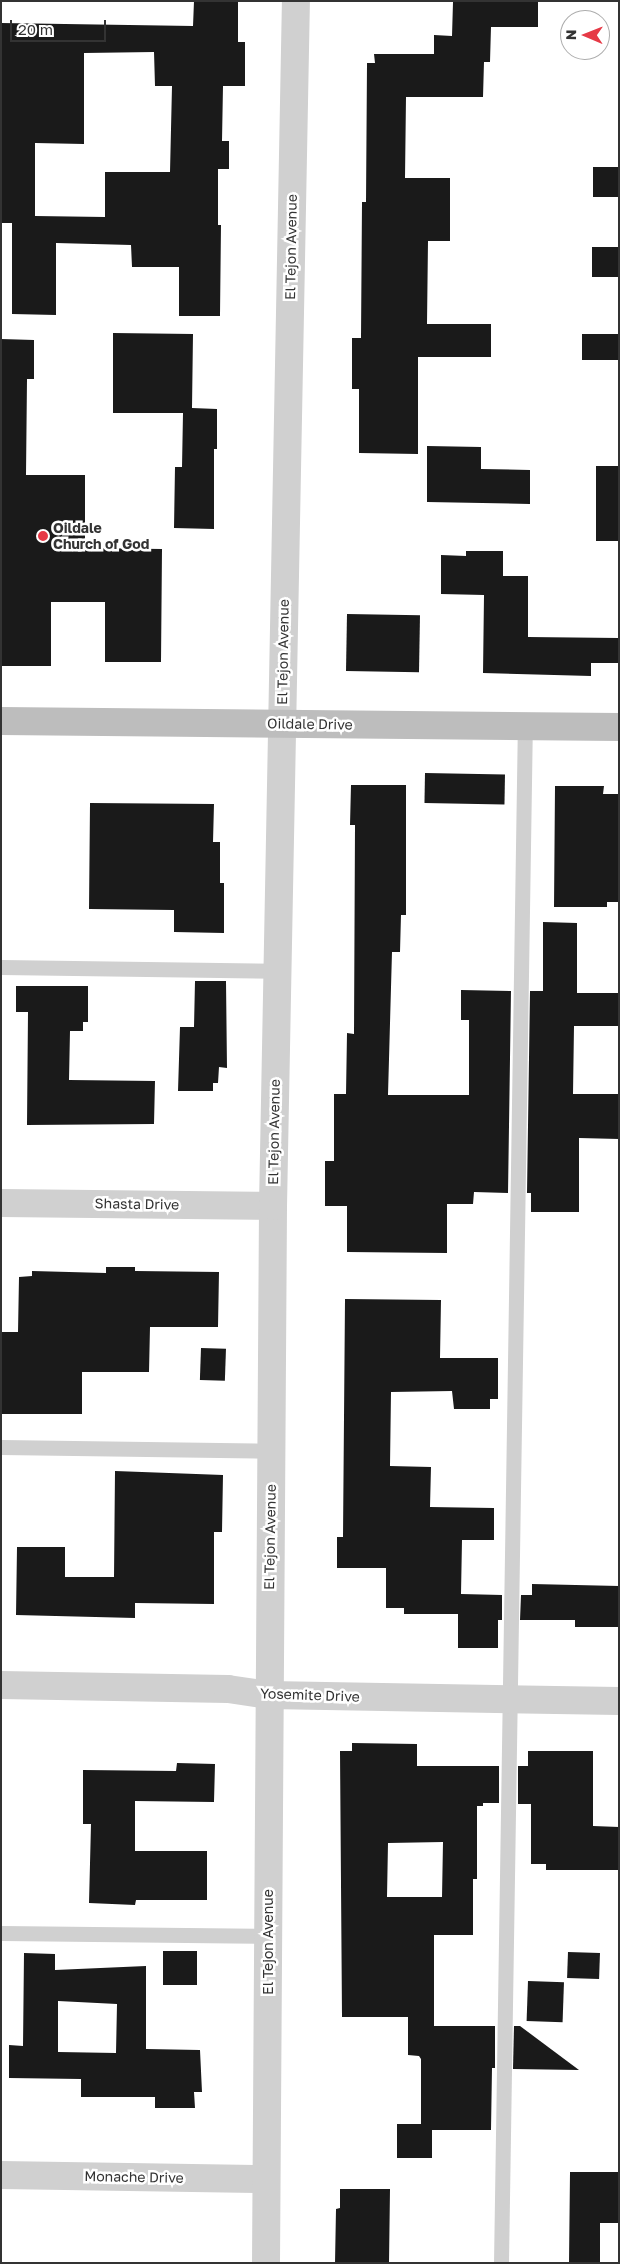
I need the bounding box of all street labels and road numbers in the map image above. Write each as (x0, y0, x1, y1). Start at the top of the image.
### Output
street label: El Tejon Avenue (282, 194, 300, 300)
street label: El Tejon Avenue (274, 599, 292, 705)
street label: Oildale Drive (267, 715, 353, 733)
street label: El Tejon Avenue (265, 1079, 283, 1185)
street label: Shasta Drive (95, 1195, 179, 1213)
street label: El Tejon Avenue (261, 1484, 279, 1590)
street label: Yosemite Drive (260, 1685, 360, 1705)
street label: El Tejon Avenue (260, 1889, 276, 1995)
street label: Monache Drive (84, 2168, 184, 2186)

